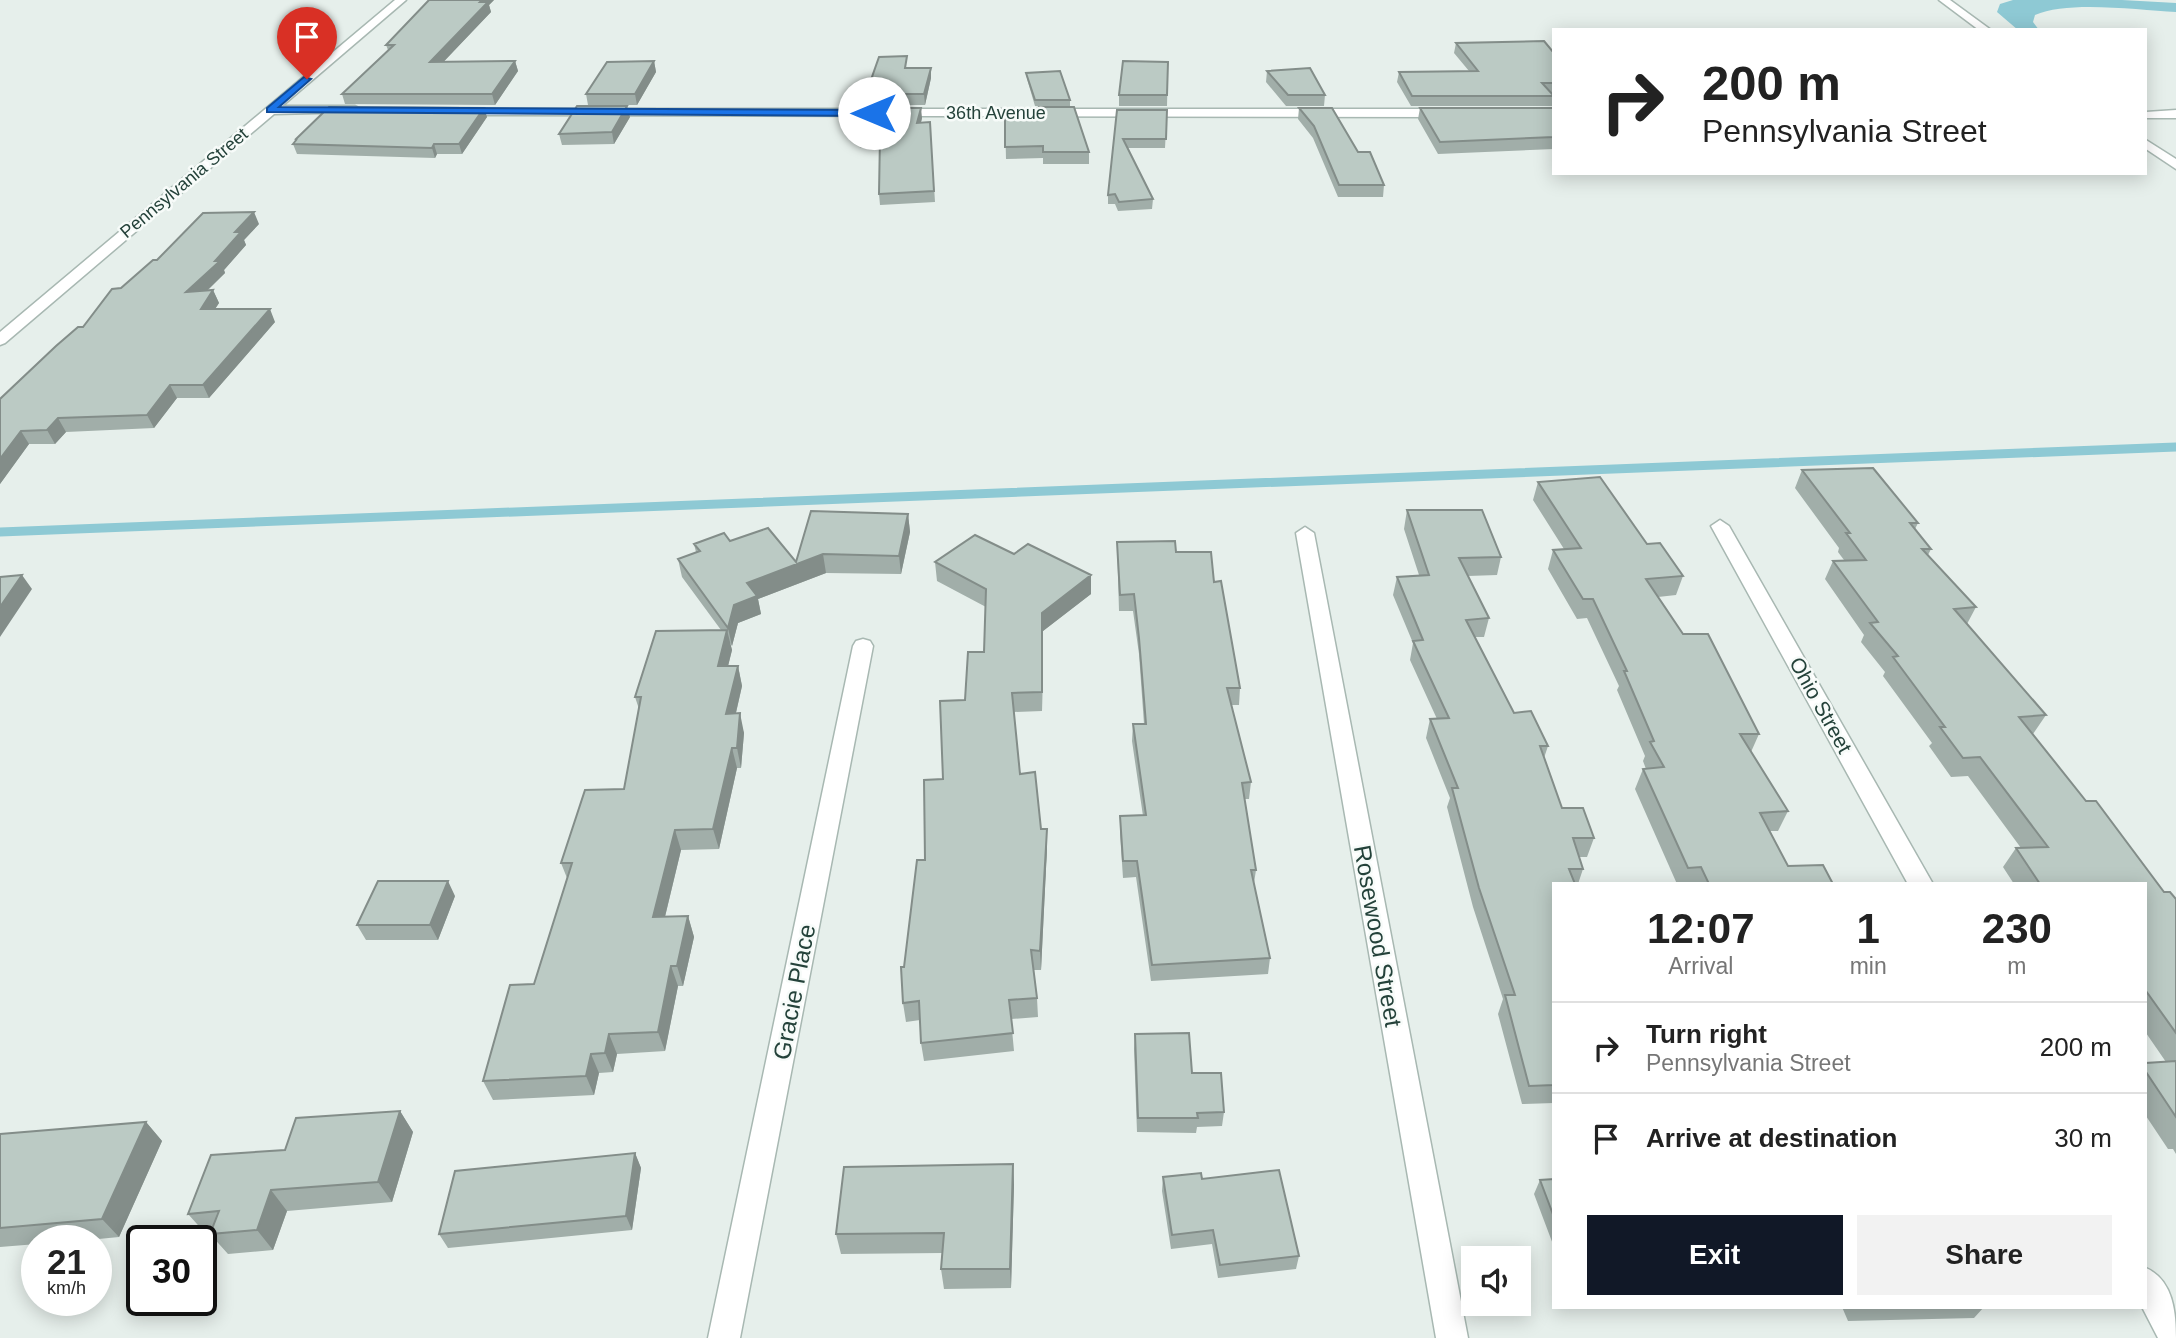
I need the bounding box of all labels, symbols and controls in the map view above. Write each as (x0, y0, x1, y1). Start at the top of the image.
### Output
pin (277, 7, 337, 79)
icon: arrive (288, 18, 326, 56)
icon: right (1587, 56, 1678, 147)
text: 200 m (1702, 56, 1841, 110)
position arrow (837, 76, 911, 150)
street label: 36th Avenue (946, 103, 1046, 123)
text: Pennsylvania Street (1702, 113, 1987, 149)
street label: Pennsylvania Street (116, 124, 252, 242)
street label: Ohio Street (1785, 653, 1857, 757)
street label: Rosewood Street (1349, 843, 1407, 1029)
text: 12:07 (1647, 905, 1755, 952)
text: 1 (1856, 905, 1880, 952)
text: 230 (1982, 905, 2052, 952)
street label: Gracie Place (768, 922, 820, 1062)
text: Arrival (1668, 953, 1733, 979)
text: min (1850, 953, 1887, 979)
text: m (2007, 953, 2026, 979)
text: Turn right (1646, 1019, 1767, 1049)
icon: right (1587, 1029, 1625, 1067)
text: 200 m (2040, 1032, 2112, 1062)
text: Pennsylvania Street (1646, 1050, 1851, 1076)
icon: arrive (1587, 1120, 1625, 1158)
text: Arrive at destination (1646, 1123, 1897, 1153)
text: 30 m (2054, 1123, 2112, 1153)
button: Exit (1587, 1215, 1843, 1295)
button: Share (1857, 1215, 2112, 1295)
speed limit sign: 30 (126, 1225, 217, 1316)
text: 21 (47, 1242, 86, 1281)
map controls (1461, 1246, 1531, 1316)
button: sound (1461, 1246, 1531, 1316)
text: km/h (47, 1278, 86, 1298)

